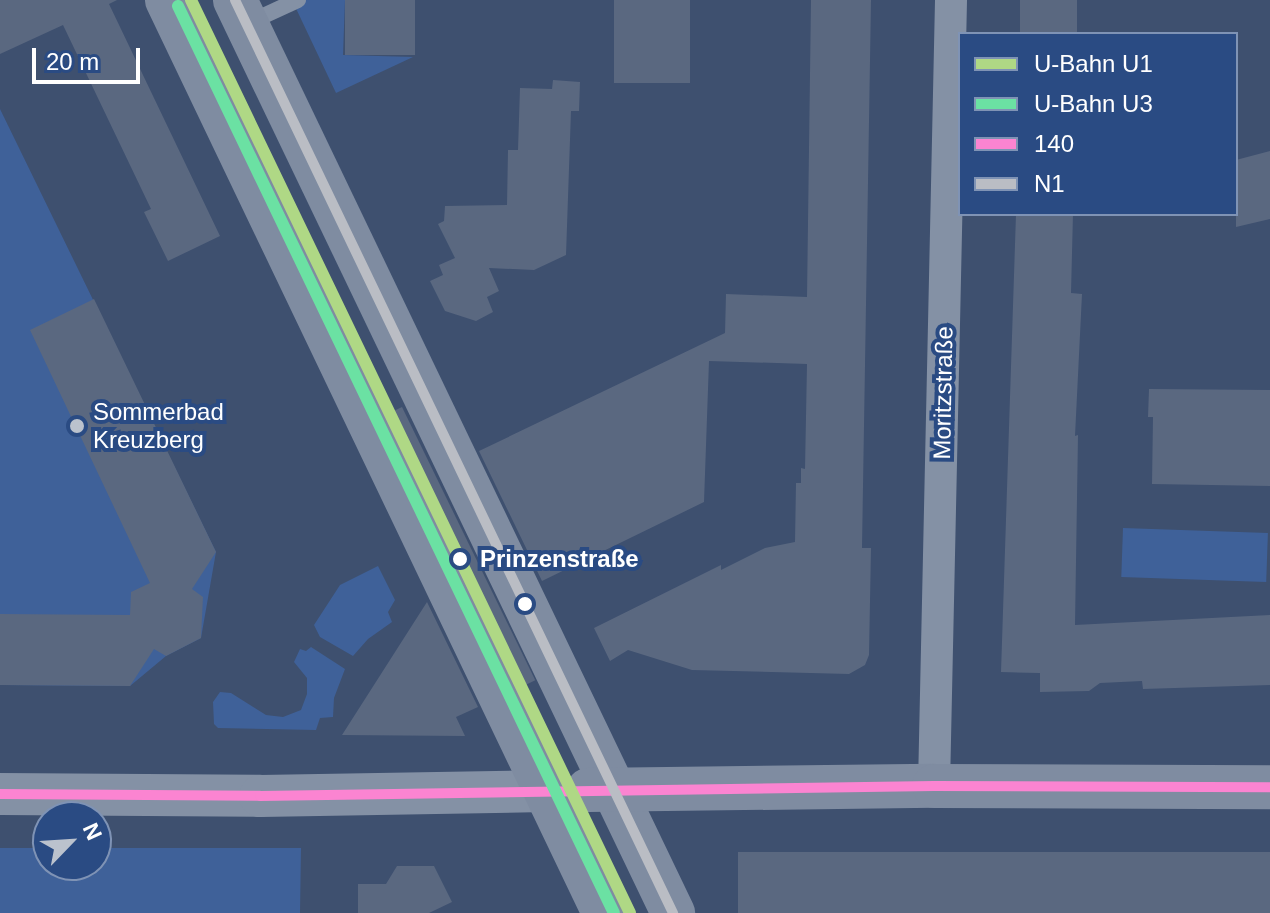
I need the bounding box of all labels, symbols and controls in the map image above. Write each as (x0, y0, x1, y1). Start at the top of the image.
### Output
scale bar (36, 32, 144, 82)
legend (958, 32, 1238, 216)
text: 20 m (46, 48, 99, 75)
text: U-Bahn U1 (1034, 50, 1153, 77)
text: U-Bahn U3 (1034, 90, 1153, 117)
text: 140 (1034, 130, 1074, 157)
text: N1 (1034, 170, 1065, 197)
street label: Moritzstraße (927, 326, 959, 460)
place label: Sommerbad Kreuzberg (93, 398, 224, 454)
marker: Sommerbad Kreuzberg (68, 417, 86, 435)
place label: Prinzenstraße (480, 545, 639, 573)
marker: Prinzenstraße (447, 546, 473, 572)
unlabelled marker (517, 596, 533, 612)
north arrow (32, 801, 112, 881)
text: N (78, 819, 107, 844)

